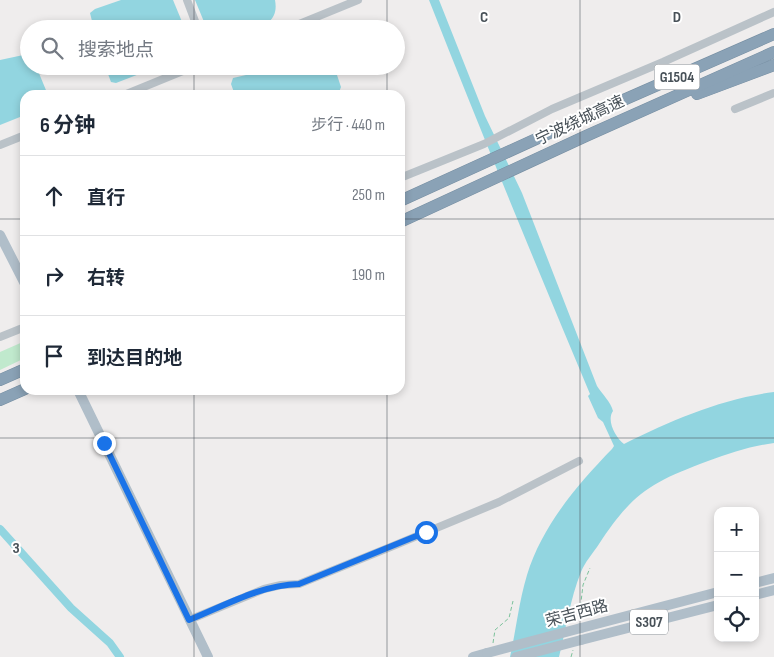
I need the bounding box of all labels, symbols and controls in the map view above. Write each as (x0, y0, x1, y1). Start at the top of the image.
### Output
text: C (480, 8, 488, 27)
text: D (673, 8, 681, 27)
search box (20, 20, 405, 75)
icon: search (38, 34, 66, 62)
text: 搜索地点 (78, 39, 154, 62)
road number: G1504 (654, 64, 700, 90)
street label: 宁波绕城高速 (532, 92, 628, 150)
text: 6 分钟 (40, 113, 95, 138)
text: 步行 · 440 m (311, 116, 385, 135)
icon: ahead (40, 182, 68, 210)
text: 250 m (352, 186, 385, 205)
text: 直行 (87, 187, 125, 210)
icon: right (40, 262, 68, 290)
text: 190 m (352, 266, 385, 285)
text: 右转 (87, 267, 125, 290)
icon: arrive (40, 342, 68, 370)
text: 到达目的地 (87, 347, 182, 370)
route end (93, 432, 116, 455)
map controls (714, 507, 759, 642)
button: + (714, 507, 759, 552)
route start (415, 521, 438, 544)
text: 3 (12, 539, 20, 558)
button: − (714, 552, 759, 597)
street label: 荣吉西路 (544, 597, 610, 631)
button: locate (714, 597, 759, 642)
road number: S307 (630, 610, 668, 634)

